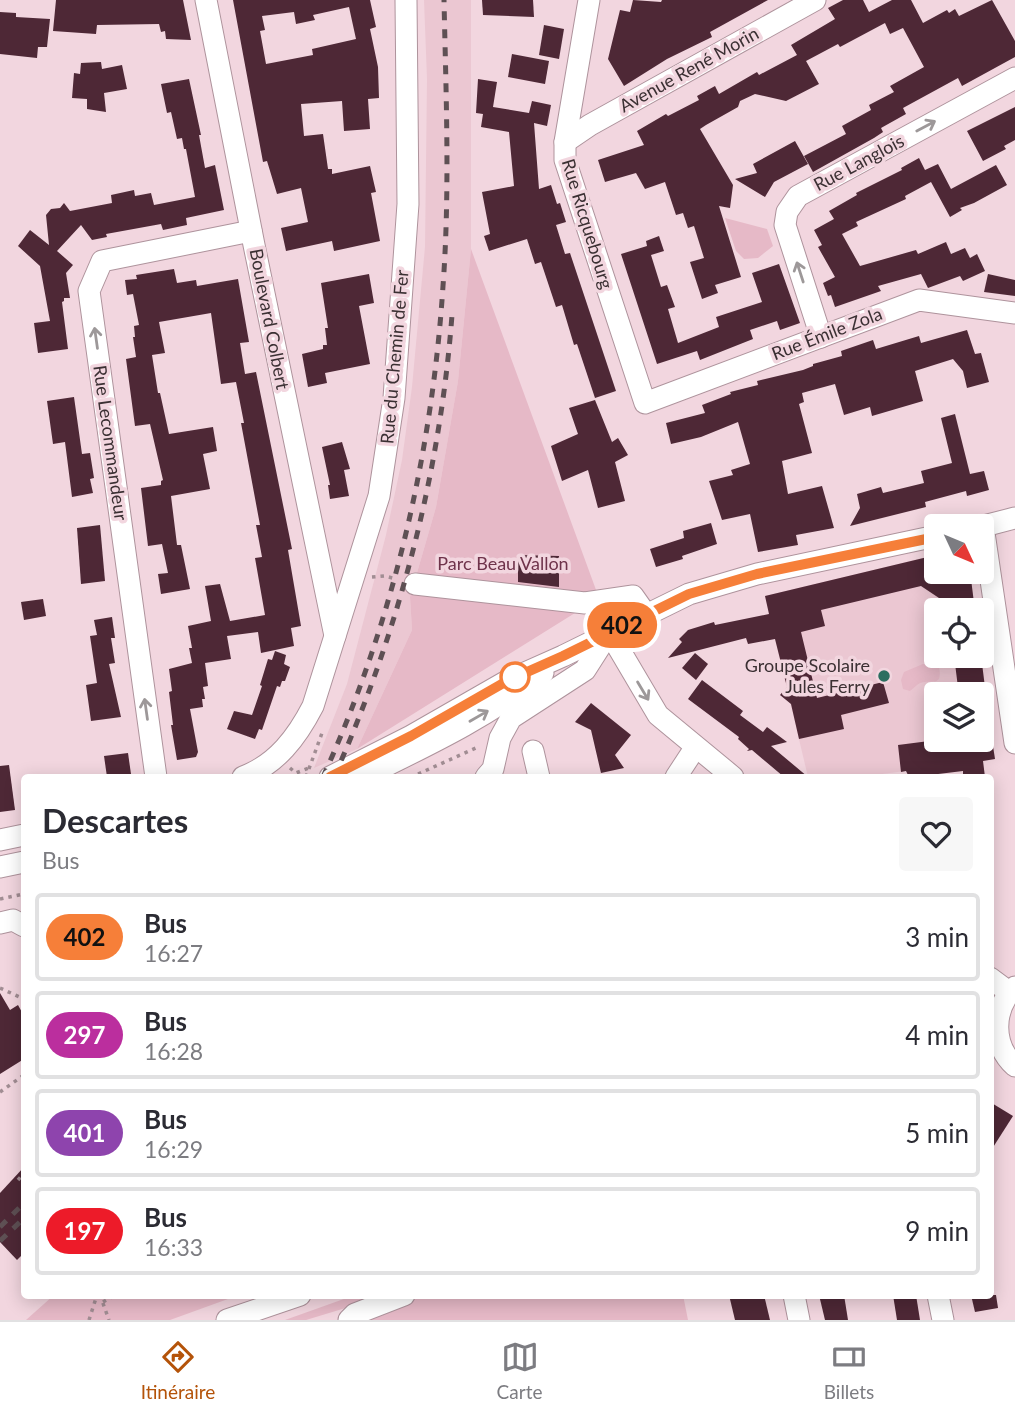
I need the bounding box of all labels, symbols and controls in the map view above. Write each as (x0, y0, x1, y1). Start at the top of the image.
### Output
street label: Avenue René Morin (615, 22, 762, 117)
one-way arrow (915, 119, 936, 132)
street label: Rue Langlois (810, 129, 908, 195)
street label: Rue Ricquebourg (558, 156, 618, 291)
street label: Boulevard Colbert (246, 246, 295, 392)
one-way arrow (793, 261, 806, 283)
street label: Rue du Chemin de Fer (375, 268, 413, 445)
street label: Rue Émile Zola (768, 302, 885, 364)
one-way arrow (89, 327, 102, 350)
street label: Rue Lecommandeur (89, 364, 133, 522)
north arrow (924, 514, 994, 584)
map controls (924, 514, 994, 752)
park label: Parc Beau Vallon (437, 552, 569, 574)
button: locate (924, 598, 994, 668)
line badge: 402 (582, 602, 662, 648)
text: 402 (601, 610, 643, 639)
place label: Groupe Scolaire Jules Ferry (745, 654, 871, 697)
unlabelled marker (500, 662, 530, 692)
marker: Groupe Scolaire Jules Ferry (876, 668, 892, 684)
one-way arrow (637, 680, 651, 700)
button: layers (924, 682, 994, 752)
one-way arrow (140, 699, 153, 721)
one-way arrow (468, 709, 488, 723)
button: heart (899, 797, 973, 871)
text: Descartes (42, 800, 188, 840)
text: Bus (42, 846, 79, 874)
text: Bus (144, 907, 187, 939)
text: 3 min (905, 921, 969, 953)
text: 402 (64, 922, 105, 951)
text: 16:27 (144, 939, 203, 967)
text: Bus (144, 1005, 187, 1037)
text: 4 min (905, 1019, 969, 1051)
text: 297 (64, 1020, 105, 1049)
text: 16:28 (144, 1037, 203, 1065)
text: Bus (144, 1103, 187, 1135)
text: 5 min (905, 1117, 969, 1149)
text: 401 (64, 1118, 105, 1147)
text: 16:29 (144, 1135, 203, 1163)
text: Bus (144, 1201, 187, 1233)
text: 9 min (905, 1215, 969, 1247)
text: 197 (64, 1216, 105, 1245)
text: 16:33 (144, 1233, 203, 1261)
tab: Itinéraire (141, 1338, 215, 1403)
tab: Carte (497, 1338, 542, 1403)
tab: Billets (824, 1338, 874, 1403)

